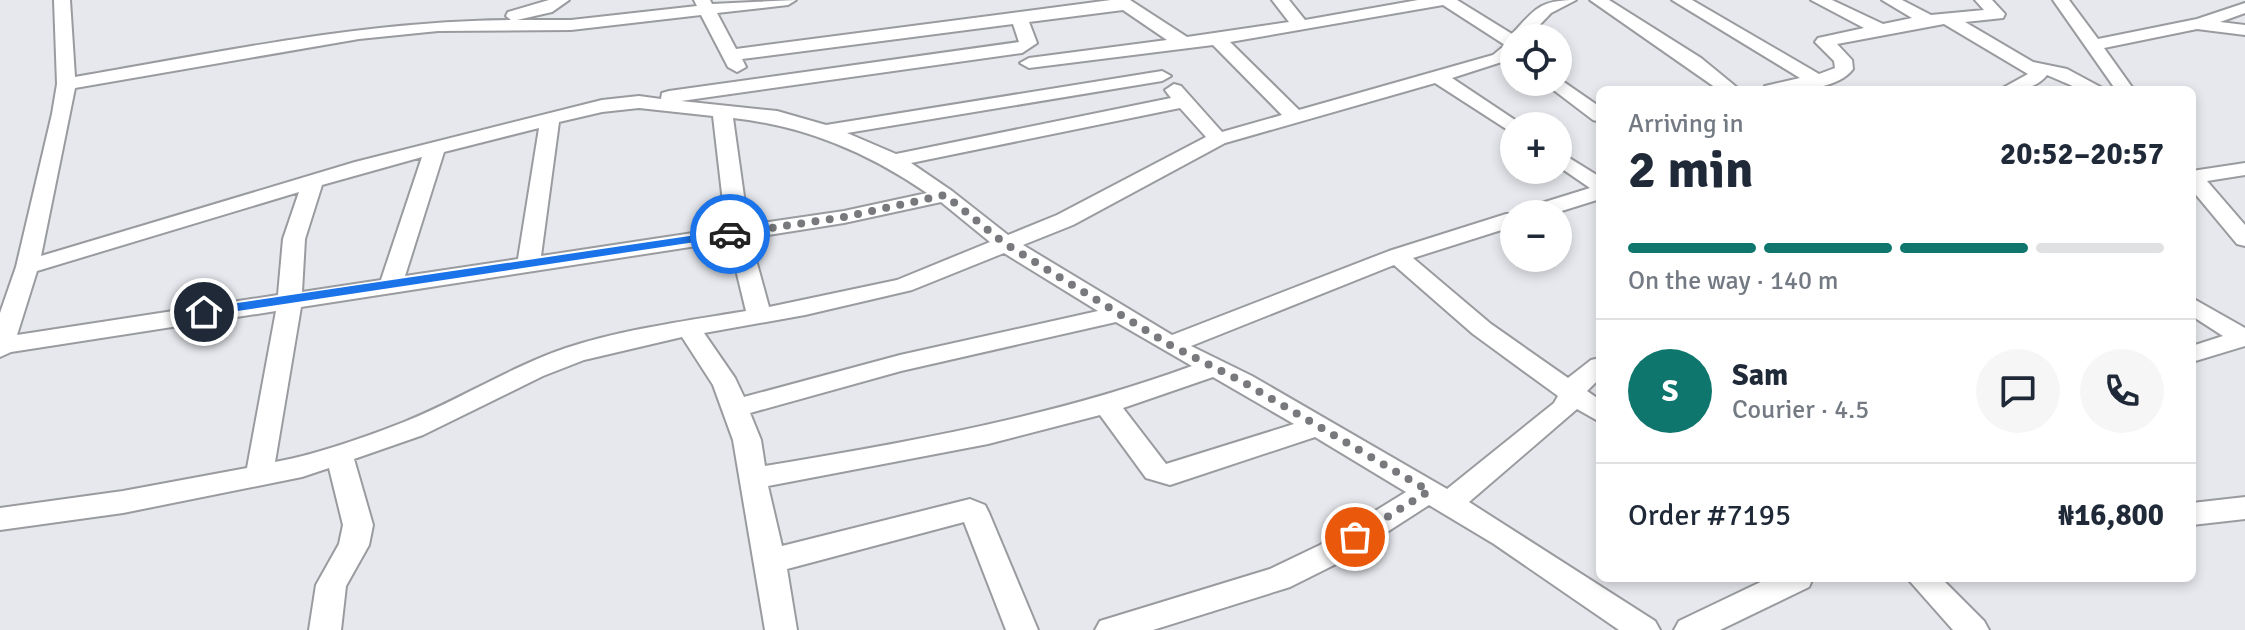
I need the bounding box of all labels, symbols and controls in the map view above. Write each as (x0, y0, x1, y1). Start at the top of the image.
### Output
map controls (1500, 24, 1572, 272)
button: locate (1500, 24, 1572, 96)
text: Arriving in (1628, 108, 1744, 140)
button: + (1500, 112, 1572, 184)
text: 20:52–20:57 (2000, 136, 2164, 173)
text: 2 min (1628, 138, 1754, 202)
courier (690, 194, 770, 274)
button: − (1500, 200, 1572, 272)
icon: car (708, 212, 752, 256)
text: On the way · 140 m (1628, 265, 1838, 297)
pin (170, 278, 238, 346)
icon: home (182, 290, 226, 334)
button: chat (1976, 349, 2060, 433)
button: phone (2080, 349, 2164, 433)
text: Sam (1732, 357, 1788, 394)
text: S (1662, 373, 1678, 410)
text: Courier · 4.5 (1732, 394, 1869, 426)
text: Order #7195 (1628, 497, 1791, 534)
text: ₦16,800 (2058, 497, 2164, 534)
pin (1321, 503, 1389, 571)
icon: bag (1333, 515, 1377, 559)

